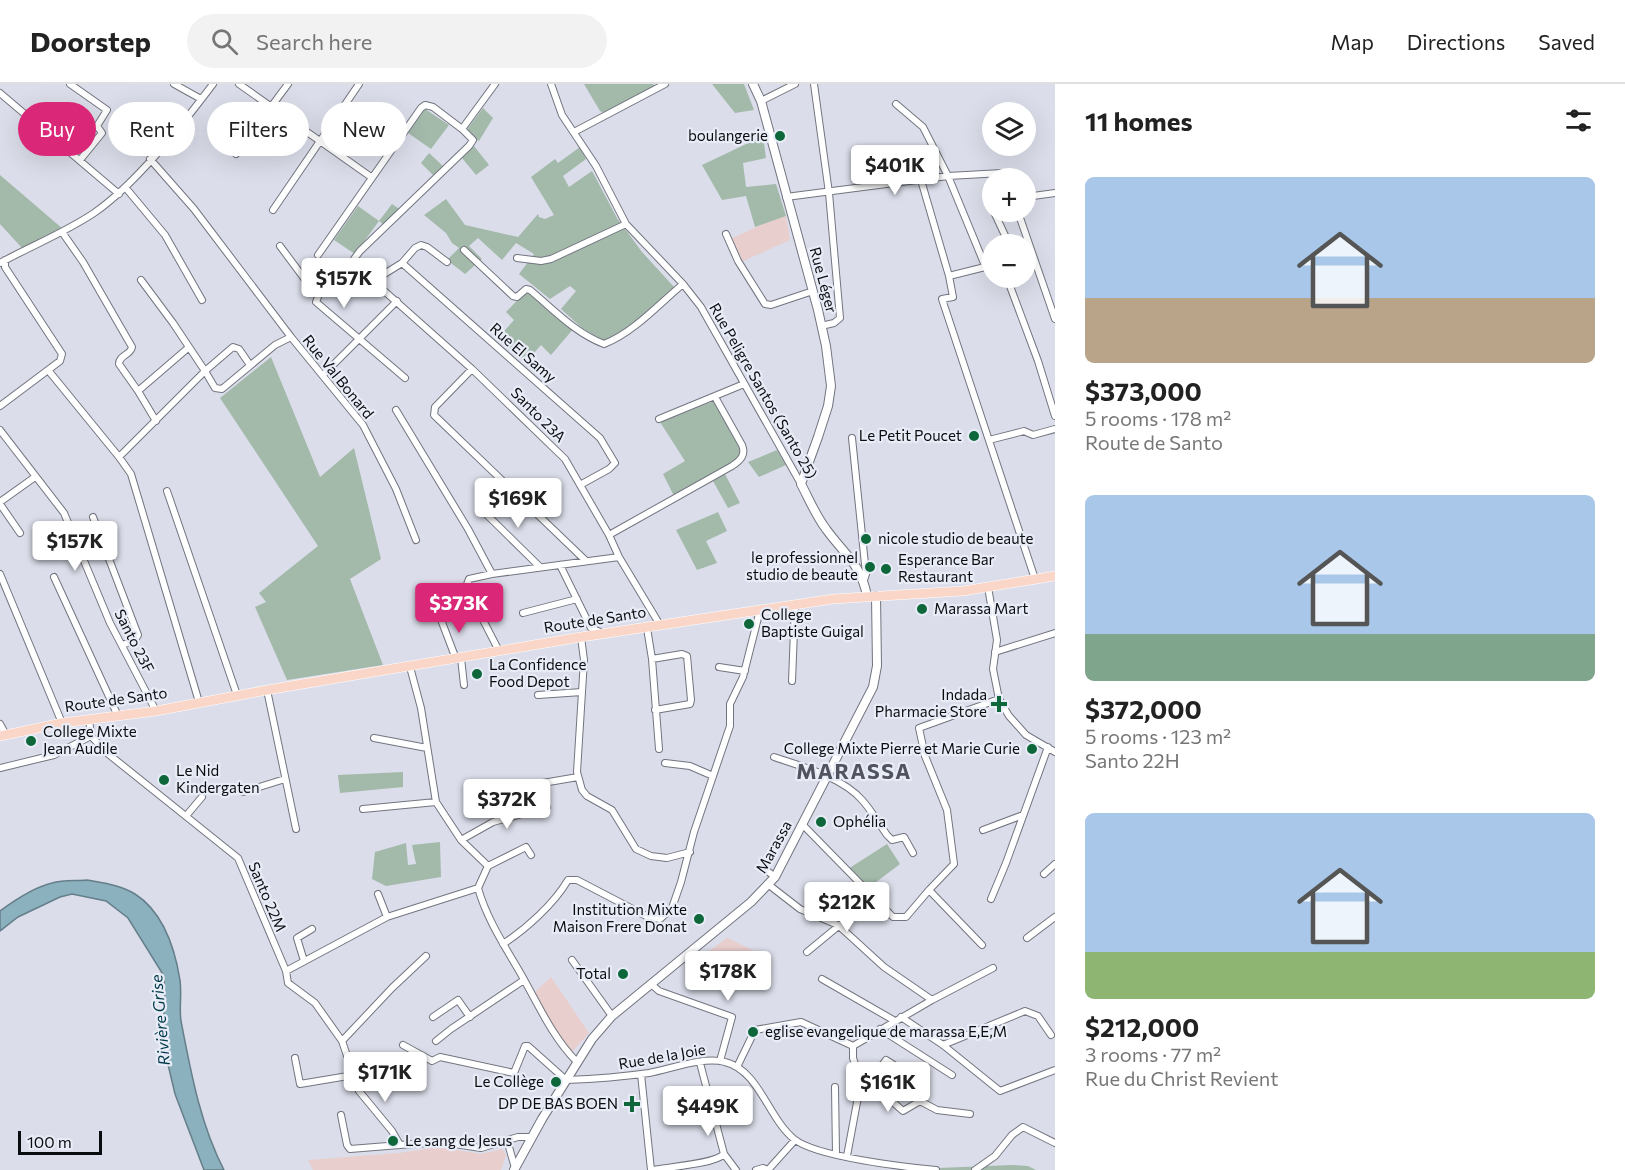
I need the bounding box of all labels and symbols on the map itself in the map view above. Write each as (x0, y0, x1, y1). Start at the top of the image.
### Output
place label: boulangerie (688, 126, 768, 144)
marker: boulangerie (773, 129, 787, 143)
pin: $401K (853, 145, 937, 196)
street label: Rue Léger (807, 245, 841, 315)
pin: $157K (302, 258, 386, 309)
street label: Rue Peligre Santos (Santo 25) (706, 300, 822, 481)
street label: Rue El Samy (487, 319, 561, 386)
street label: Rue Val Bonard (299, 331, 378, 422)
street label: Santo 23A (508, 383, 570, 445)
place label: Le Petit Poucet (859, 426, 962, 444)
marker: Le Petit Poucet (967, 429, 981, 443)
pin: $169K (476, 478, 560, 529)
pin: $157K (33, 521, 117, 572)
place label: nicole studio de beaute (878, 529, 1034, 547)
marker: nicole studio de beaute (859, 532, 873, 546)
place label: le professionnel studio de beaute (746, 548, 858, 583)
place label: Esperance Bar Restaurant (898, 550, 994, 585)
marker: le professionnel studio de beaute (863, 560, 877, 574)
marker: Esperance Bar Restaurant (879, 562, 893, 576)
pin: $373K (417, 583, 501, 634)
place label: Marassa Mart (934, 599, 1028, 617)
street label: Route de Santo (542, 602, 647, 636)
marker: Marassa Mart (915, 602, 929, 616)
place label: College Baptiste Guigal (761, 605, 864, 640)
street label: Santo 23F (111, 606, 158, 675)
marker: College Baptiste Guigal (742, 617, 756, 631)
place label: La Confidence Food Depot (489, 655, 587, 690)
marker: La Confidence Food Depot (470, 667, 484, 681)
street label: Route de Santo (63, 683, 168, 715)
place label: Indada Pharmacie Store (875, 685, 987, 720)
marker: Indada Pharmacie Store (992, 697, 1006, 711)
place label: College Mixte Jean Audile (43, 722, 137, 757)
marker: College Mixte Jean Audile (24, 734, 38, 748)
place label: College Mixte Pierre et Marie Curie (784, 739, 1020, 757)
marker: College Mixte Pierre et Marie Curie (1025, 742, 1039, 756)
district label: MARASSA (796, 758, 912, 783)
place label: Le Nid Kindergaten (176, 761, 260, 796)
marker: Le Nid Kindergaten (157, 773, 171, 787)
pin: $372K (465, 779, 549, 830)
place label: Ophélia (833, 812, 886, 830)
marker: Ophélia (814, 815, 828, 829)
street label: Marassa (751, 817, 795, 876)
street label: Santo 22M (245, 859, 291, 934)
pin: $212K (805, 882, 889, 933)
place label: Institution Mixte Maison Frere Donat (553, 900, 687, 935)
marker: Institution Mixte Maison Frere Donat (692, 912, 706, 926)
pin: $178K (686, 951, 770, 1002)
place label: Total (576, 964, 611, 982)
marker: Total (616, 967, 630, 981)
water label: Rivière Grise (146, 973, 173, 1066)
place label: eglise evangelique de marassa E,E,M (765, 1022, 1007, 1040)
marker: eglise evangelique de marassa E,E,M (746, 1025, 760, 1039)
street label: Rue de la Joie (617, 1039, 707, 1073)
pin: $171K (343, 1052, 427, 1103)
pin: $161K (846, 1062, 930, 1113)
place label: Le Collège (474, 1072, 544, 1090)
marker: Le Collège (549, 1075, 563, 1089)
pin: $449K (666, 1086, 750, 1137)
place label: DP DE BAS BOEN (498, 1094, 618, 1112)
marker: DP DE BAS BOEN (623, 1095, 641, 1113)
scale bar (18, 1128, 102, 1156)
place label: Le sang de Jesus (405, 1131, 513, 1149)
marker: Le sang de Jesus (386, 1134, 400, 1148)

